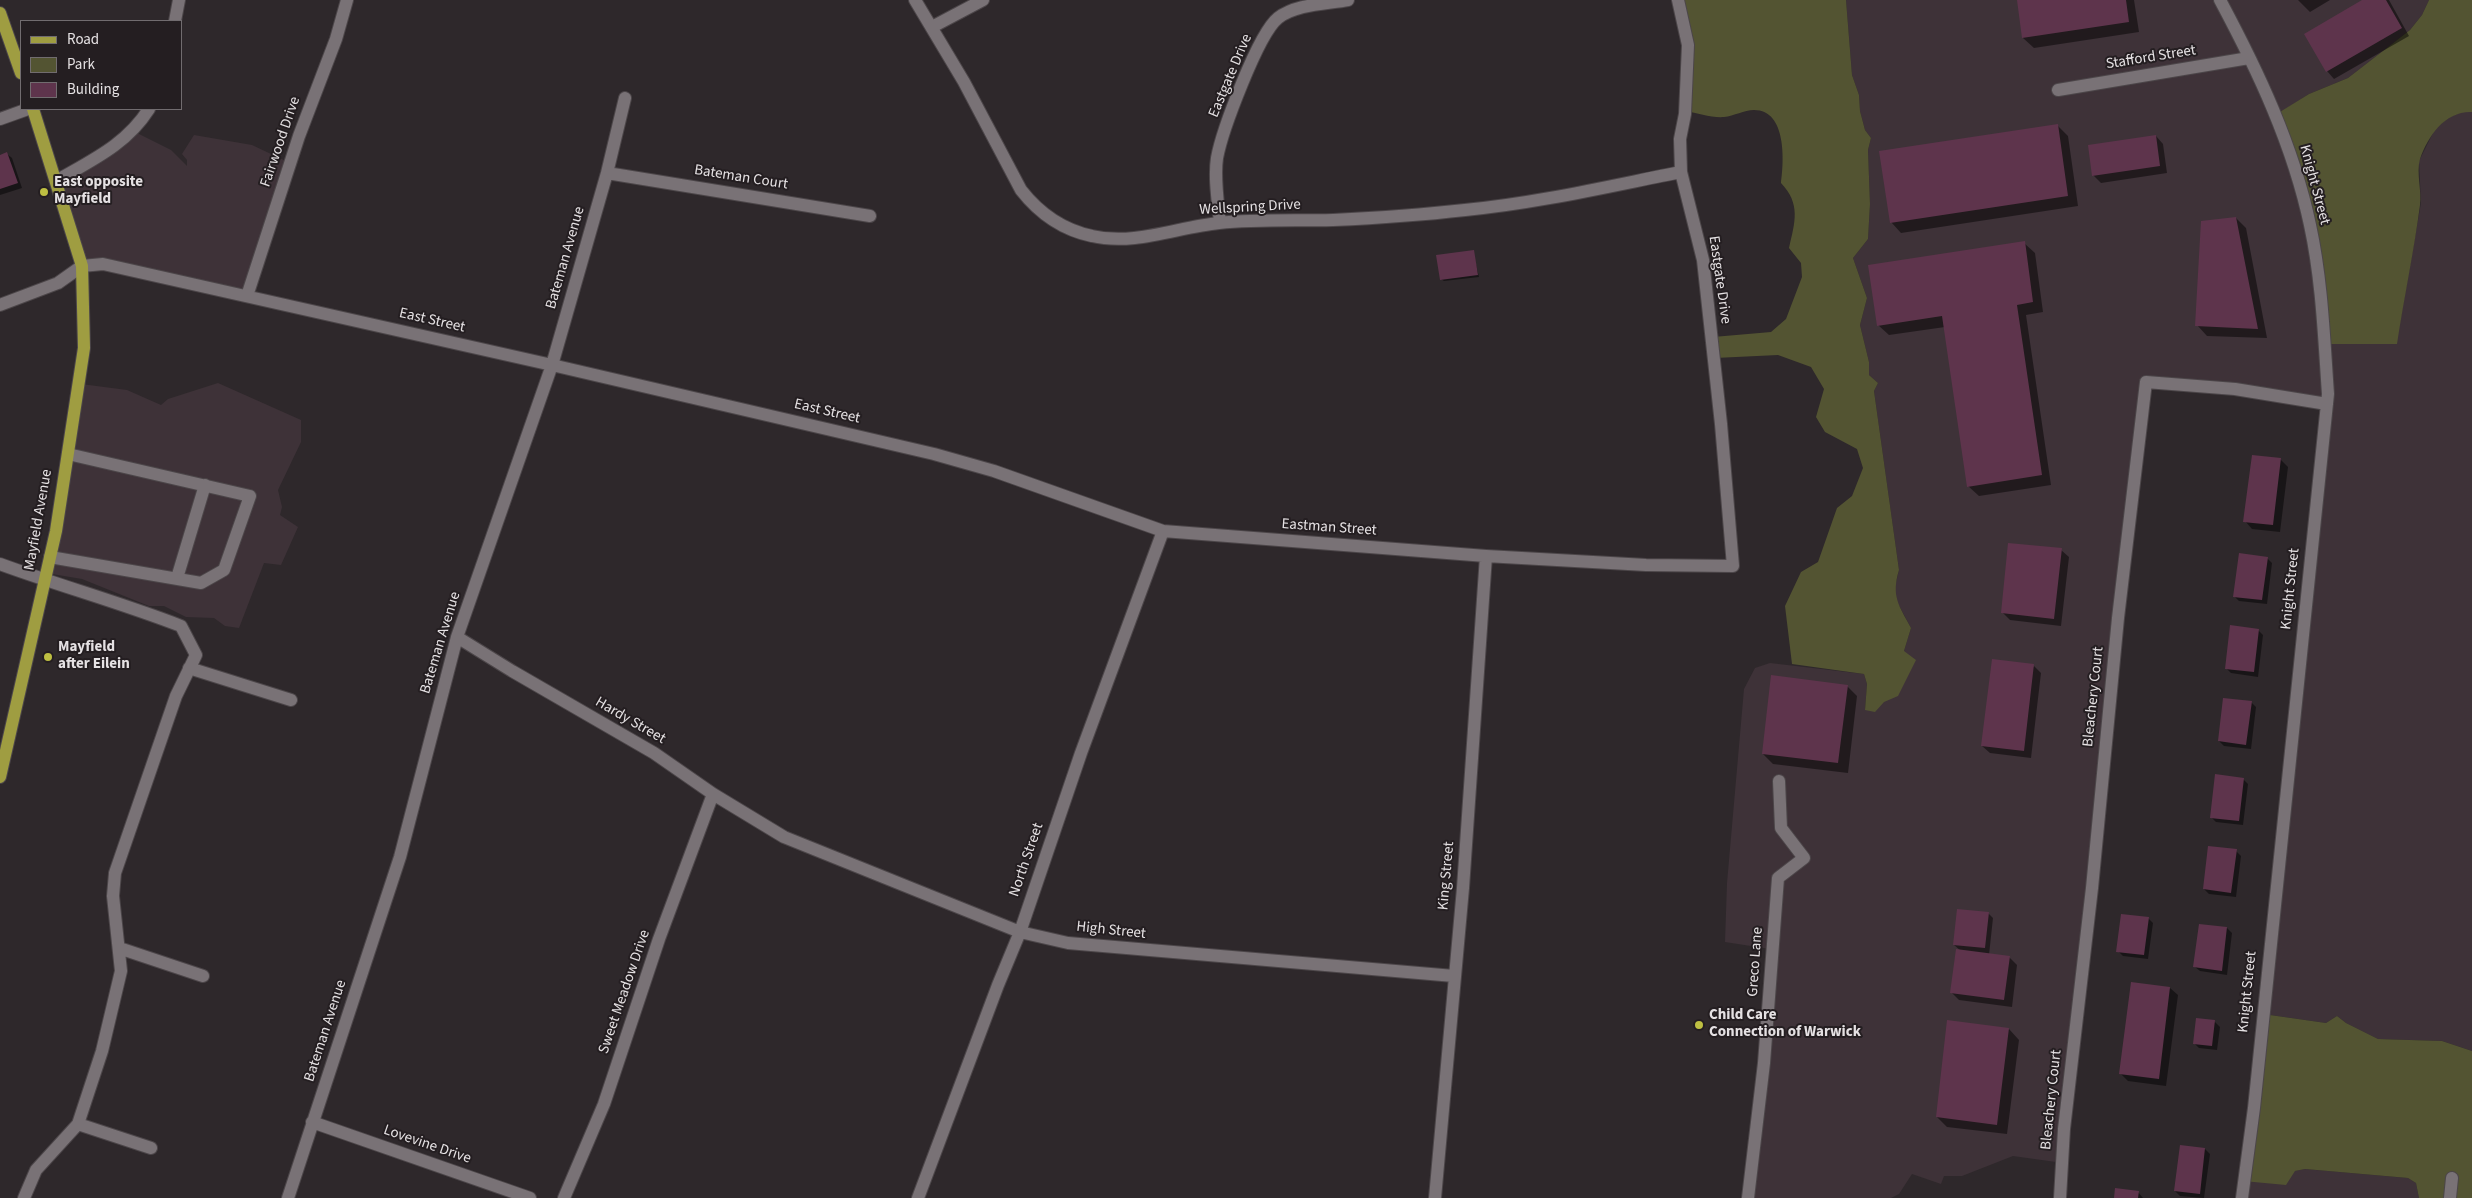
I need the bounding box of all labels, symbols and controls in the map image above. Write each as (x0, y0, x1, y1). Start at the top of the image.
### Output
legend (20, 20, 182, 110)
text: Road (67, 29, 99, 50)
street label: Eastgate Drive (1205, 32, 1257, 120)
street label: Stafford Street (2105, 42, 2197, 74)
text: Park (67, 54, 95, 75)
text: Building (67, 79, 119, 100)
street label: Fairwood Drive (257, 94, 305, 190)
street label: Knight Street (2295, 143, 2333, 227)
street label: Bateman Court (693, 162, 789, 194)
place label: East opposite Mayfield (54, 174, 143, 209)
marker: East opposite Mayfield (38, 186, 50, 198)
street label: Wellspring Drive (1199, 196, 1301, 220)
street label: Bateman Avenue (543, 205, 589, 311)
street label: Eastgate Drive (1704, 235, 1734, 325)
street label: East Street (397, 305, 467, 337)
street label: East Street (792, 396, 862, 428)
street label: Mayfield Avenue (21, 468, 57, 572)
street label: Eastman Street (1281, 516, 1377, 540)
street label: Knight Street (2278, 547, 2304, 631)
street label: Bateman Avenue (417, 590, 465, 696)
place label: Mayfield after Eilein (58, 639, 130, 674)
street label: Bleachery Court (2080, 646, 2108, 748)
marker: Mayfield after Eilein (42, 651, 54, 663)
street label: Hardy Street (592, 694, 668, 748)
street label: North Street (1006, 821, 1048, 899)
street label: King Street (1435, 841, 1459, 911)
street label: High Street (1075, 918, 1147, 944)
street label: Greco Lane (1745, 927, 1767, 997)
street label: Sweet Meadow Drive (595, 928, 655, 1056)
street label: Knight Street (2235, 950, 2261, 1034)
street label: Bateman Avenue (301, 978, 351, 1084)
place label: Child Care Connection of Warwick (1709, 1007, 1861, 1042)
marker: Child Care Connection of Warwick (1693, 1019, 1705, 1031)
street label: Bleachery Court (2038, 1049, 2066, 1151)
street label: Lovevine Drive (381, 1122, 473, 1168)

